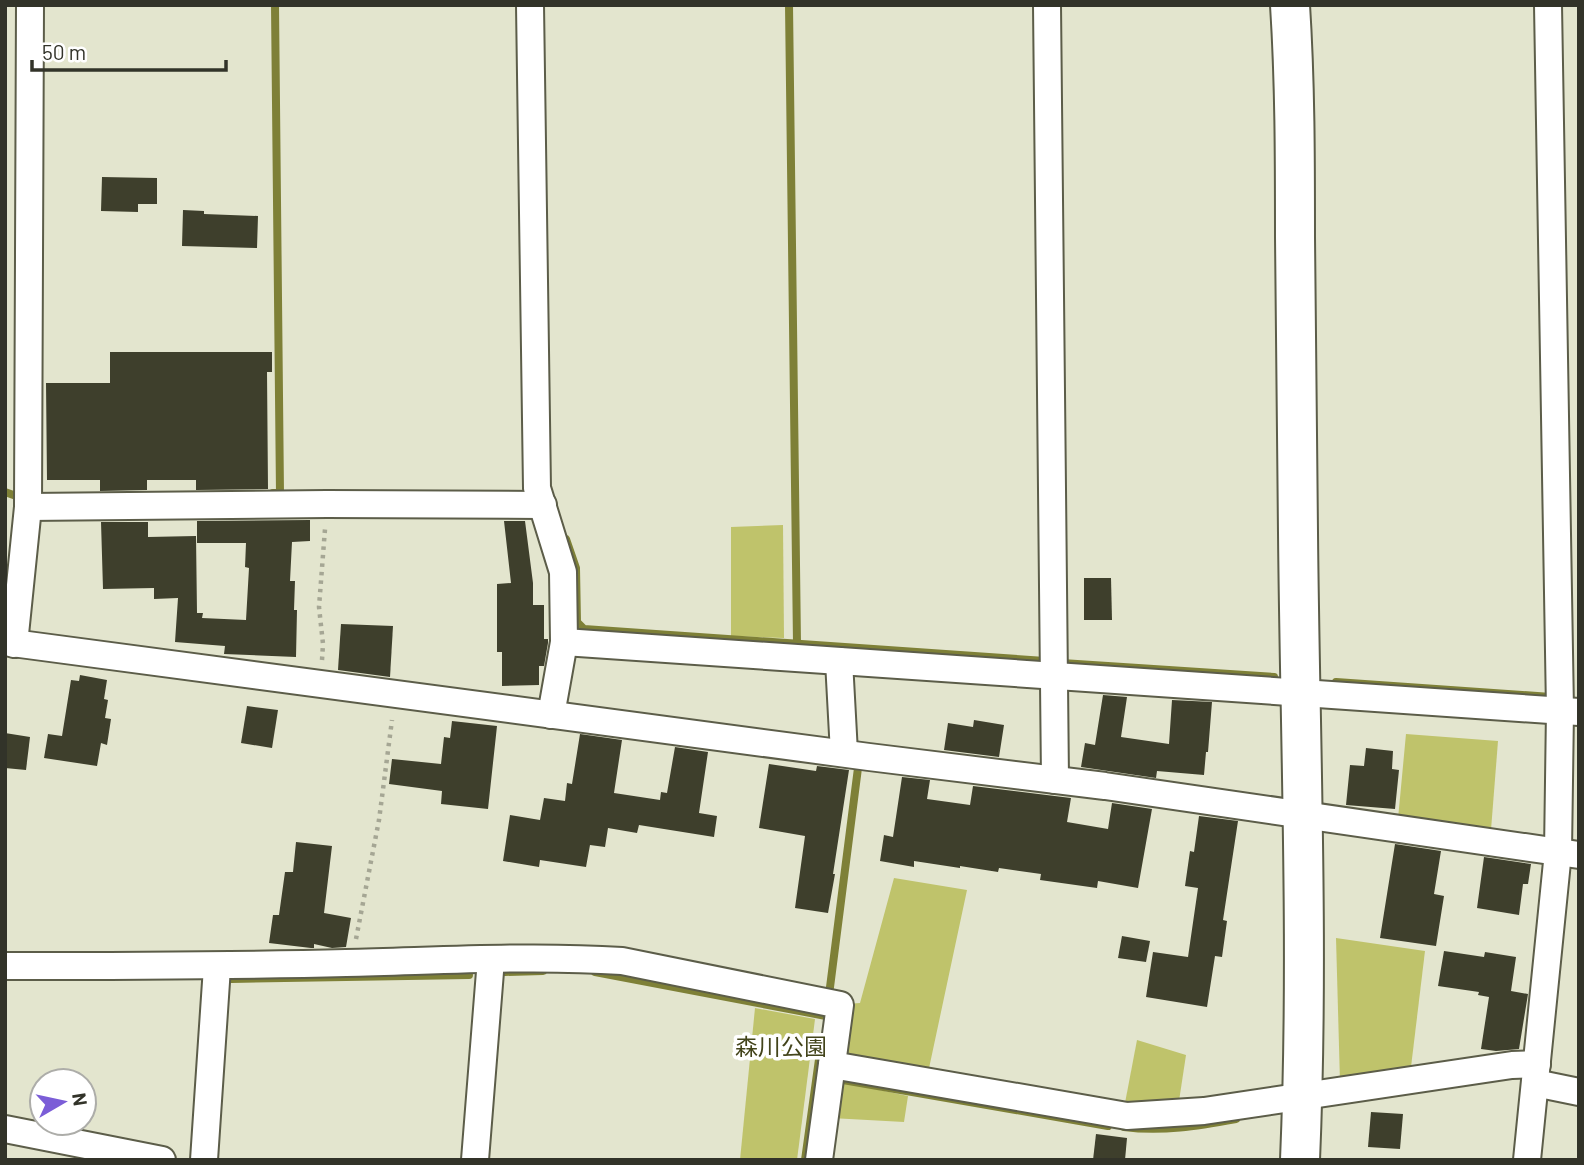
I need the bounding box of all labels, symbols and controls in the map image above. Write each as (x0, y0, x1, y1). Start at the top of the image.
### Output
scale bar (32, 28, 226, 72)
text: 50 m (42, 39, 86, 64)
park label: 森川公園 (735, 1032, 827, 1060)
north arrow (28, 1067, 98, 1137)
text: N (68, 1091, 93, 1107)

